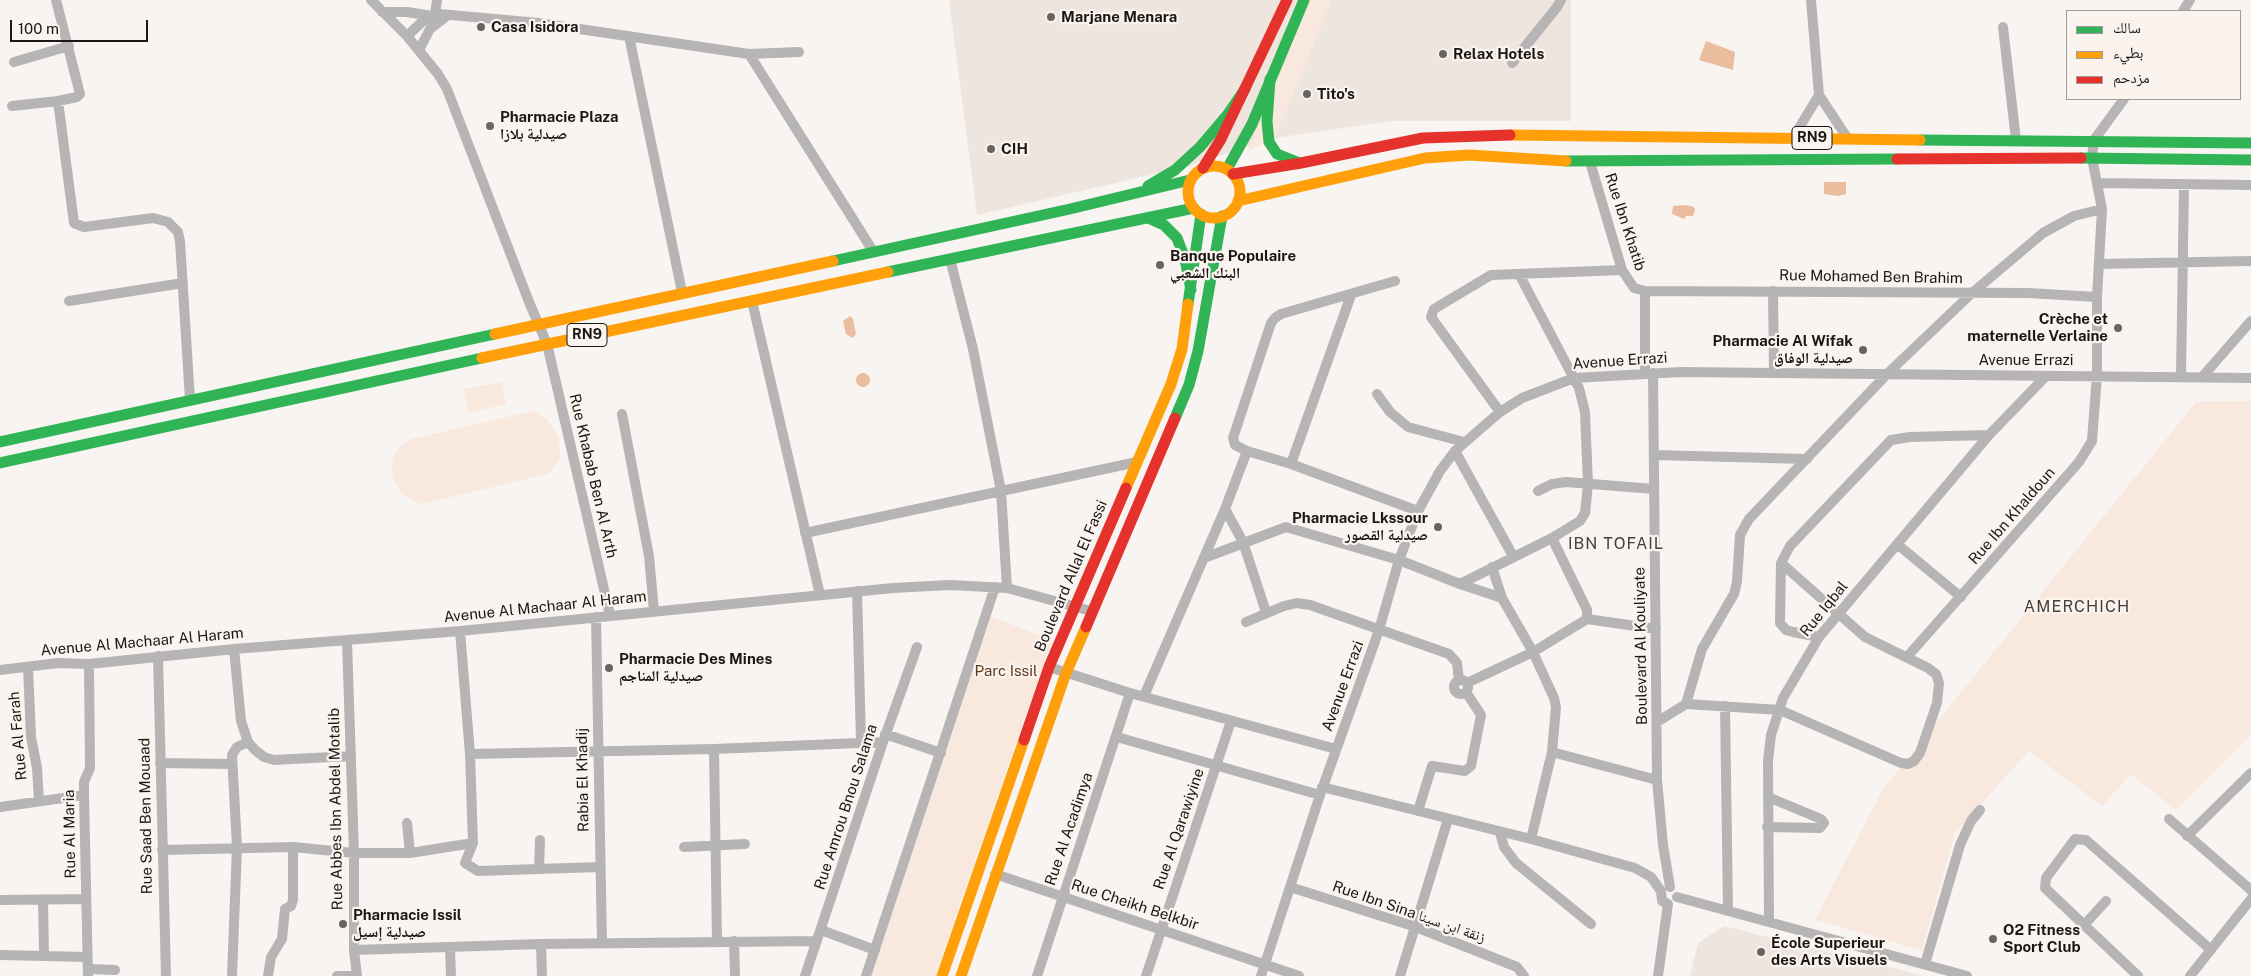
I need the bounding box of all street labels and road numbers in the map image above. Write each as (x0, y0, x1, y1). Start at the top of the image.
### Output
road number: RN9 (1792, 126, 1832, 150)
street label: Rue Ibn Khatib (1601, 171, 1649, 273)
street label: Rue Mohamed Ben Brahim (1779, 266, 1963, 288)
road number: RN9 (567, 324, 607, 346)
street label: Avenue Errazi (1572, 349, 1668, 373)
street label: Avenue Errazi (1979, 351, 2073, 369)
street label: Rue Khabab Ben Al Arth (565, 392, 621, 560)
street label: Rue Ibn Khaldoun (1965, 464, 2059, 568)
street label: Boulevard Allal El Fassi (1031, 497, 1111, 655)
street label: Boulevard Al Kouliyate (1631, 567, 1651, 725)
street label: Rue Iqbal (1796, 578, 1852, 640)
street label: Avenue Al Machaar Al Haram (443, 587, 647, 627)
street label: Avenue Al Machaar Al Haram (40, 624, 244, 660)
street label: Avenue Errazi (1318, 638, 1368, 734)
street label: Rue Al Farah (5, 691, 31, 781)
street label: Rue Abbes Ibn Abdel Motalib (325, 708, 347, 910)
street label: Rue Amrou Bnou Salama (811, 722, 881, 892)
street label: Rabia El Khadij (573, 728, 593, 832)
street label: Rue Saad Ben Mouaad (136, 737, 156, 895)
street label: Rue Al Qarawiyine (1150, 766, 1208, 892)
street label: Rue Al Acadimya (1041, 770, 1097, 888)
street label: Rue Al Maria (60, 789, 80, 879)
street label: Rue Cheikh Belkbir (1069, 876, 1201, 934)
street label: Rue Ibn Sina زنقة ابن سينا (1330, 877, 1488, 947)

